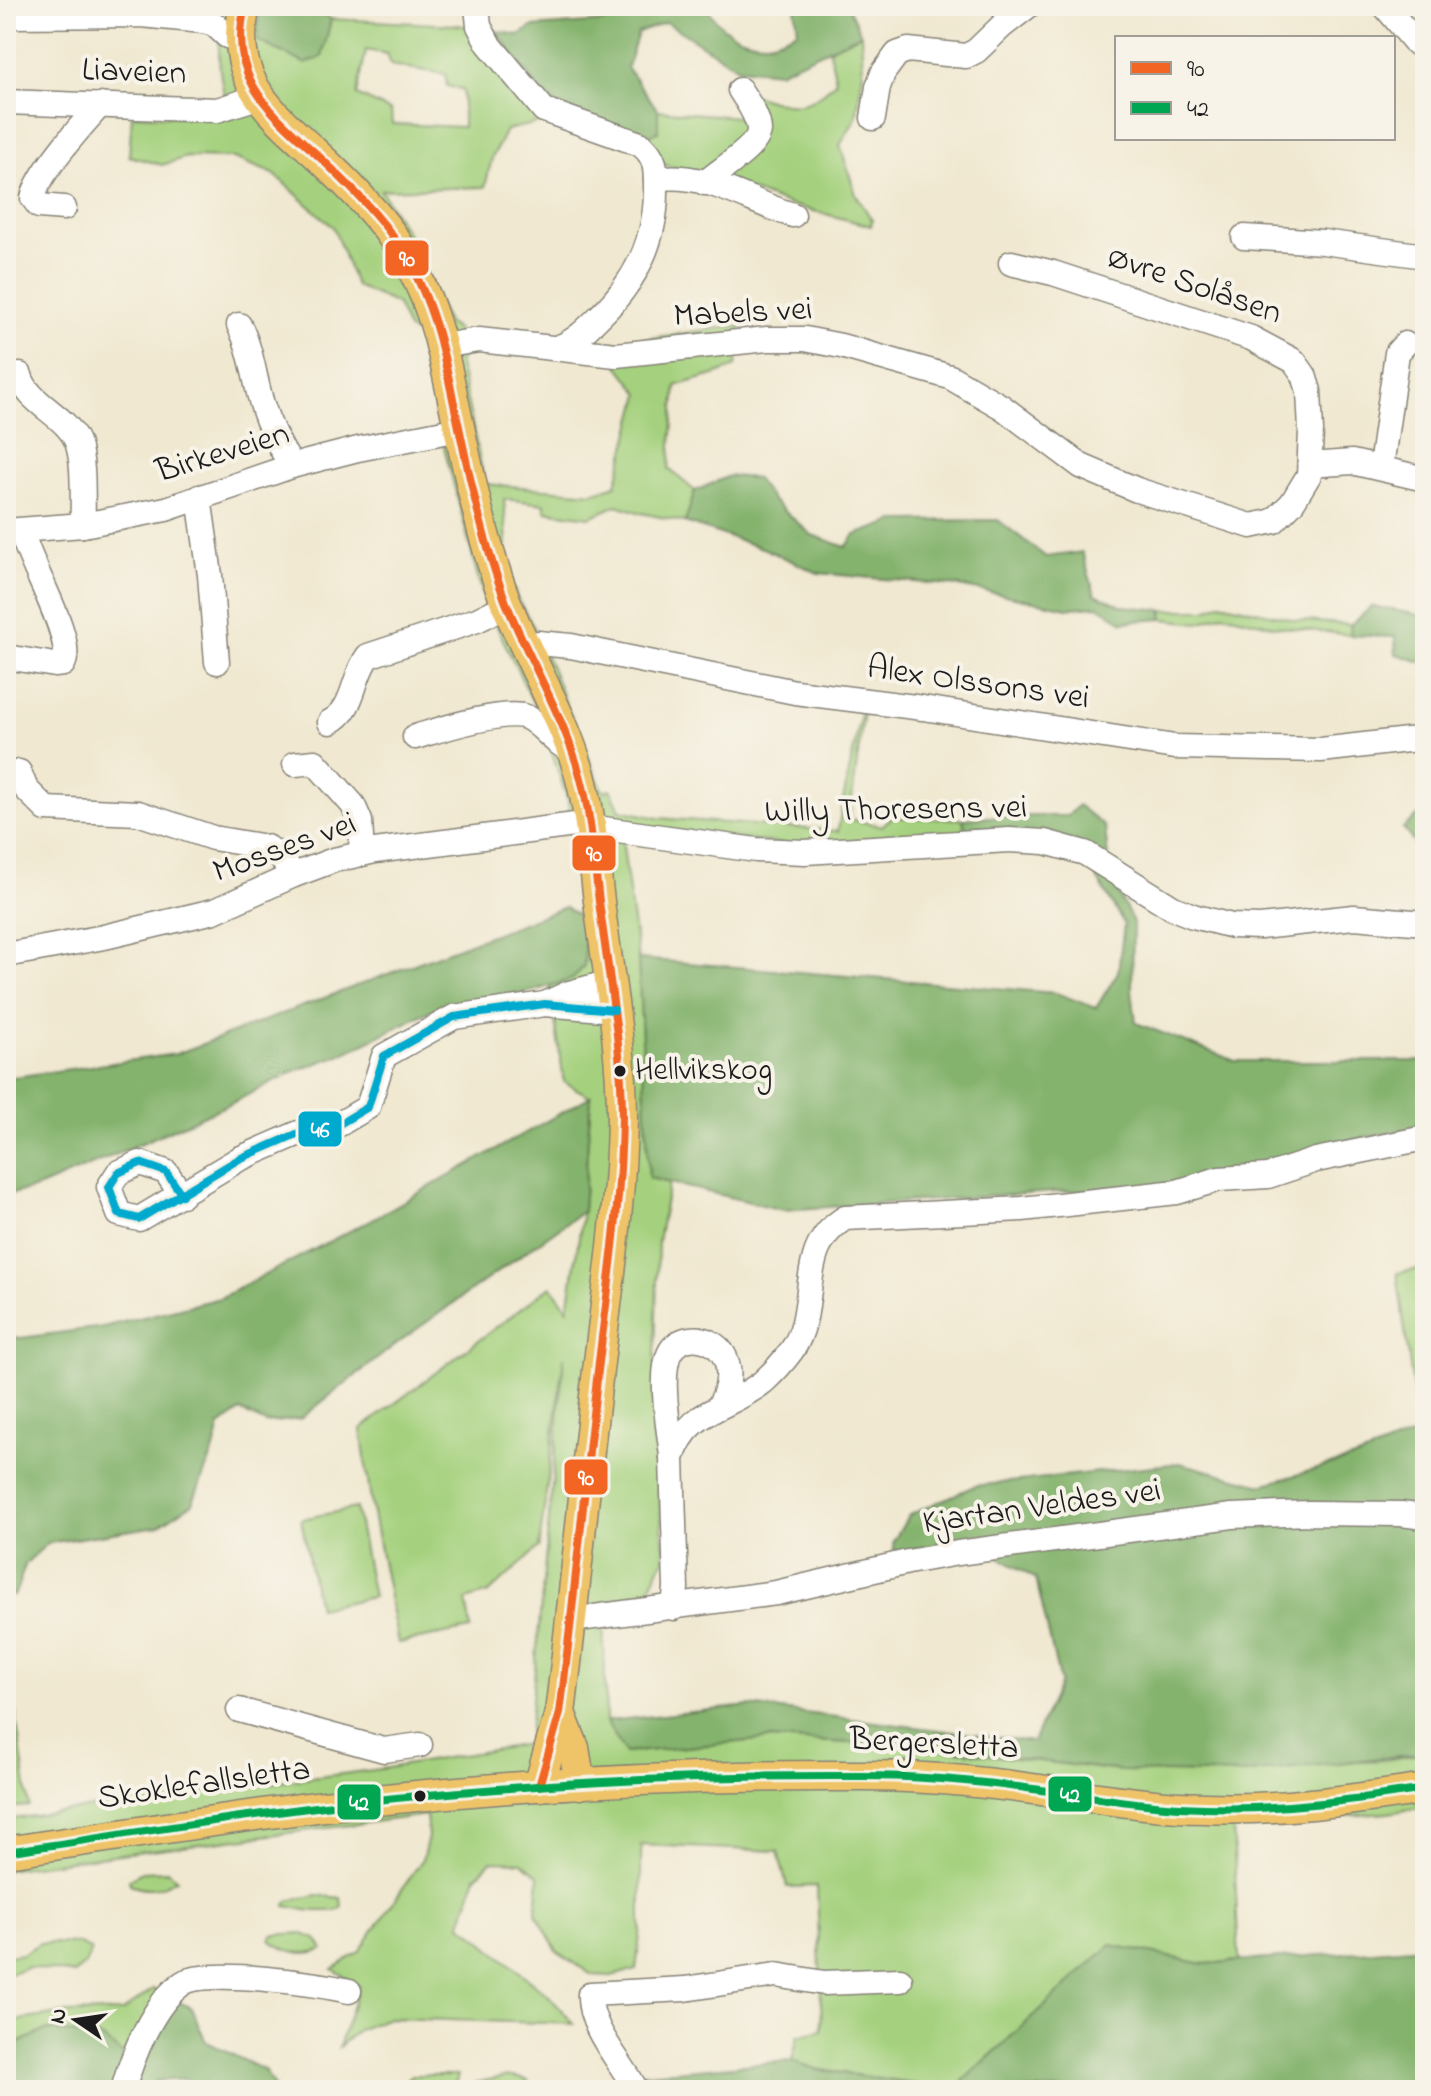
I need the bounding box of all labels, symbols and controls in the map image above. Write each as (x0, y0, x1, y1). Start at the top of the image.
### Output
legend (1115, 36, 1395, 140)
street label: Liaveien (81, 46, 187, 100)
text: 90 (1187, 53, 1205, 88)
text: 42 (1187, 93, 1209, 128)
street label: Øvre Solåsen (1100, 233, 1288, 339)
line badge: 90 (384, 239, 430, 277)
text: 90 (398, 245, 416, 277)
street label: Mabels vei (672, 285, 814, 343)
street label: Birkeveien (149, 410, 296, 498)
street label: Alex Olssons vei (864, 644, 1092, 724)
street label: Willy Thoresens vei (764, 784, 1028, 838)
street label: Mosses vei (206, 800, 364, 898)
line badge: 90 (571, 834, 617, 872)
text: 90 (585, 840, 603, 872)
place label: Hellvikskog (635, 1048, 772, 1095)
marker: Hellvikskog (612, 1063, 628, 1079)
line badge: 46 (297, 1110, 343, 1148)
text: 46 (311, 1116, 330, 1148)
line badge: 90 (563, 1458, 609, 1496)
text: 90 (577, 1464, 595, 1496)
street label: Kjartan Veldes vei (920, 1467, 1164, 1549)
street label: Bergersletta (847, 1716, 1020, 1774)
street label: Skoklefallsletta (94, 1745, 314, 1825)
line badge: 42 (1047, 1775, 1093, 1813)
text: 42 (1060, 1781, 1080, 1813)
line badge: 42 (336, 1783, 382, 1821)
unlabelled marker (412, 1788, 428, 1804)
text: 42 (349, 1789, 369, 1821)
north arrow (36, 1980, 116, 2060)
text: N (42, 2005, 77, 2027)

